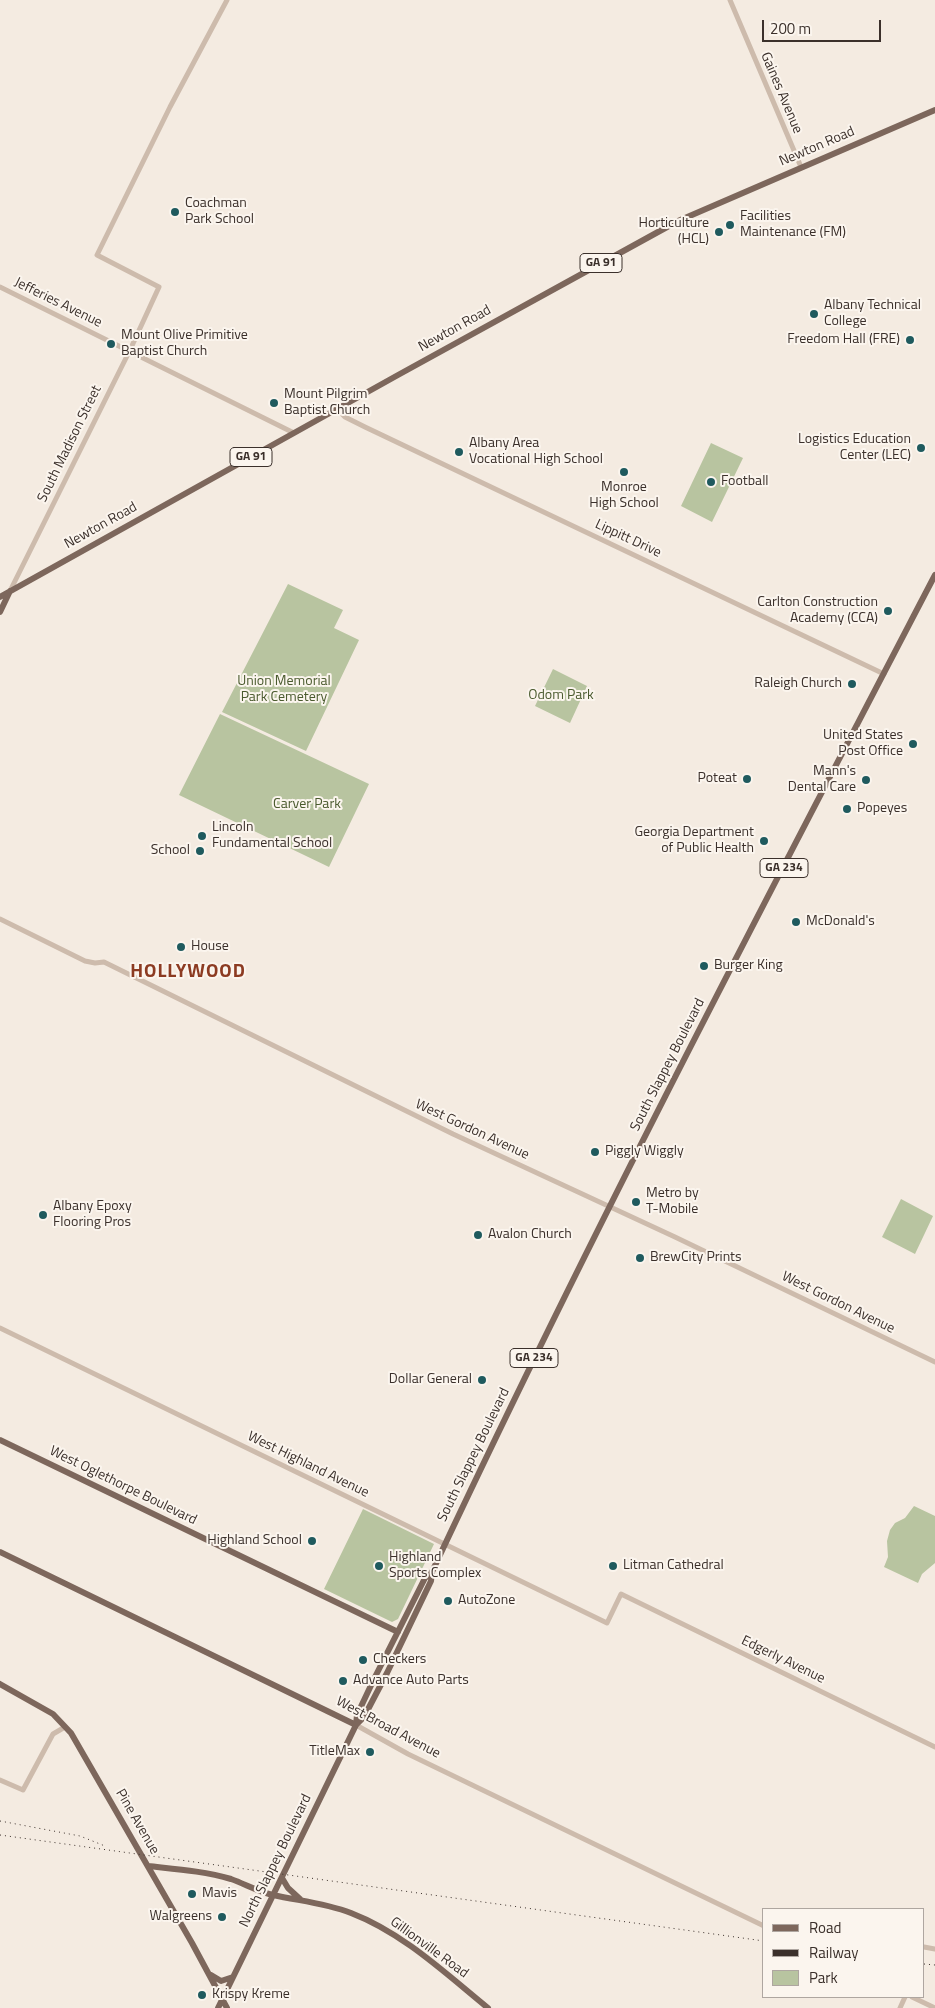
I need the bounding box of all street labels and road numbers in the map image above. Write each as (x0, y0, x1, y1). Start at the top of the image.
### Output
street label: Gaines Avenue (756, 50, 806, 136)
street label: Newton Road (777, 124, 857, 170)
road number: GA 91 (580, 254, 622, 272)
street label: Jefferies Avenue (11, 274, 105, 332)
street label: Newton Road (416, 302, 494, 356)
street label: South Madison Street (34, 383, 106, 505)
road number: GA 91 (230, 448, 272, 467)
street label: Newton Road (62, 499, 140, 553)
street label: Lippitt Drive (592, 516, 664, 562)
road number: GA 234 (760, 858, 808, 878)
street label: South Slappey Boulevard (627, 996, 709, 1134)
street label: West Gordon Avenue (412, 1096, 532, 1164)
street label: West Gordon Avenue (779, 1268, 897, 1338)
road number: GA 234 (510, 1349, 558, 1368)
street label: South Slappey Boulevard (434, 1385, 514, 1525)
street label: West Highland Avenue (245, 1428, 371, 1502)
street label: West Oglethorpe Boulevard (47, 1443, 199, 1529)
street label: Edgerly Avenue (738, 1633, 828, 1687)
street label: West Broad Avenue (333, 1693, 443, 1763)
street label: Pine Avenue (112, 1786, 162, 1858)
street label: North Slappey Boulevard (236, 1792, 316, 1930)
street label: Gillionville Road (387, 1914, 471, 1982)

